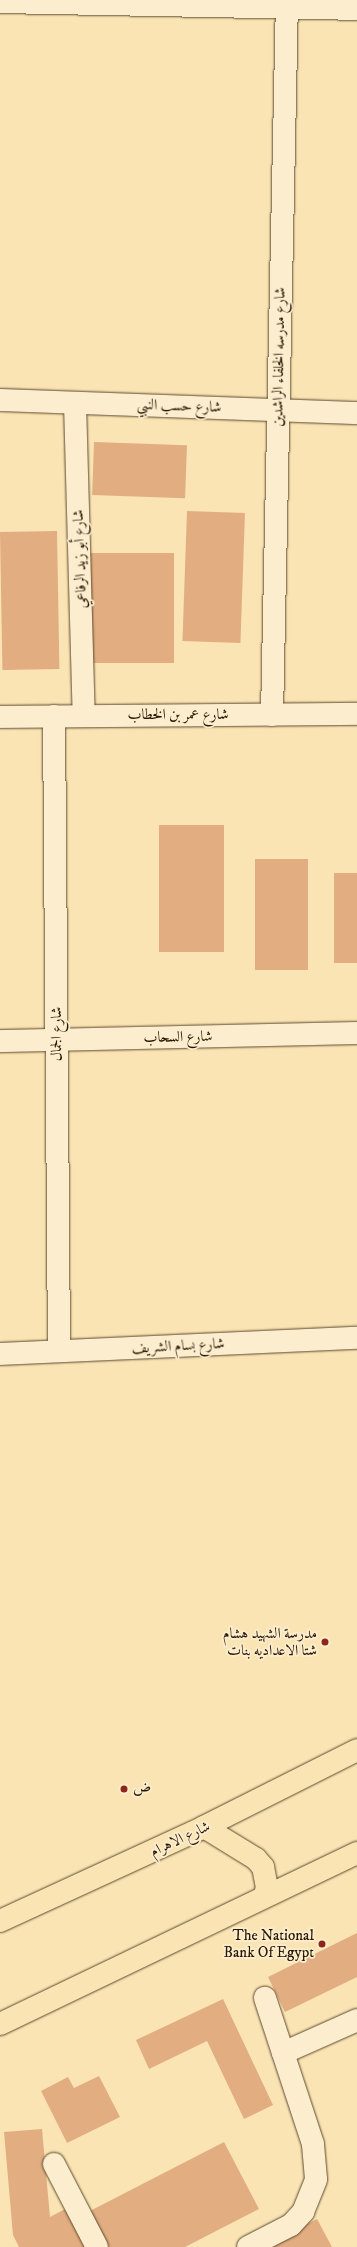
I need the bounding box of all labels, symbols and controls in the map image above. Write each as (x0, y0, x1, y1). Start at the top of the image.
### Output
street label: شارع مدرسه الخلفاء الراشدين (269, 287, 289, 427)
street label: شارع حسب النبي (136, 396, 222, 416)
street label: شارع أبو زيد الرفاعي (69, 509, 91, 609)
street label: شارع عمر بن الخطاب (128, 706, 228, 724)
street label: شارع الجمال (48, 1007, 66, 1061)
street label: شارع السحاب (143, 1027, 213, 1047)
street label: شارع بسام الشريف (131, 1335, 225, 1357)
place label: مدرسة الشهيد هشام شتا الاعداديه بنات (223, 1624, 317, 1659)
marker: مدرسة الشهيد هشام شتا الاعداديه بنات (320, 1637, 330, 1647)
place label: ض (133, 1780, 151, 1798)
marker: ض (118, 1783, 130, 1795)
street label: شارع الاهرام (147, 1817, 213, 1861)
place label: The National Bank Of Egypt (223, 1926, 314, 1961)
marker: The National Bank Of Egypt (317, 1939, 327, 1949)

